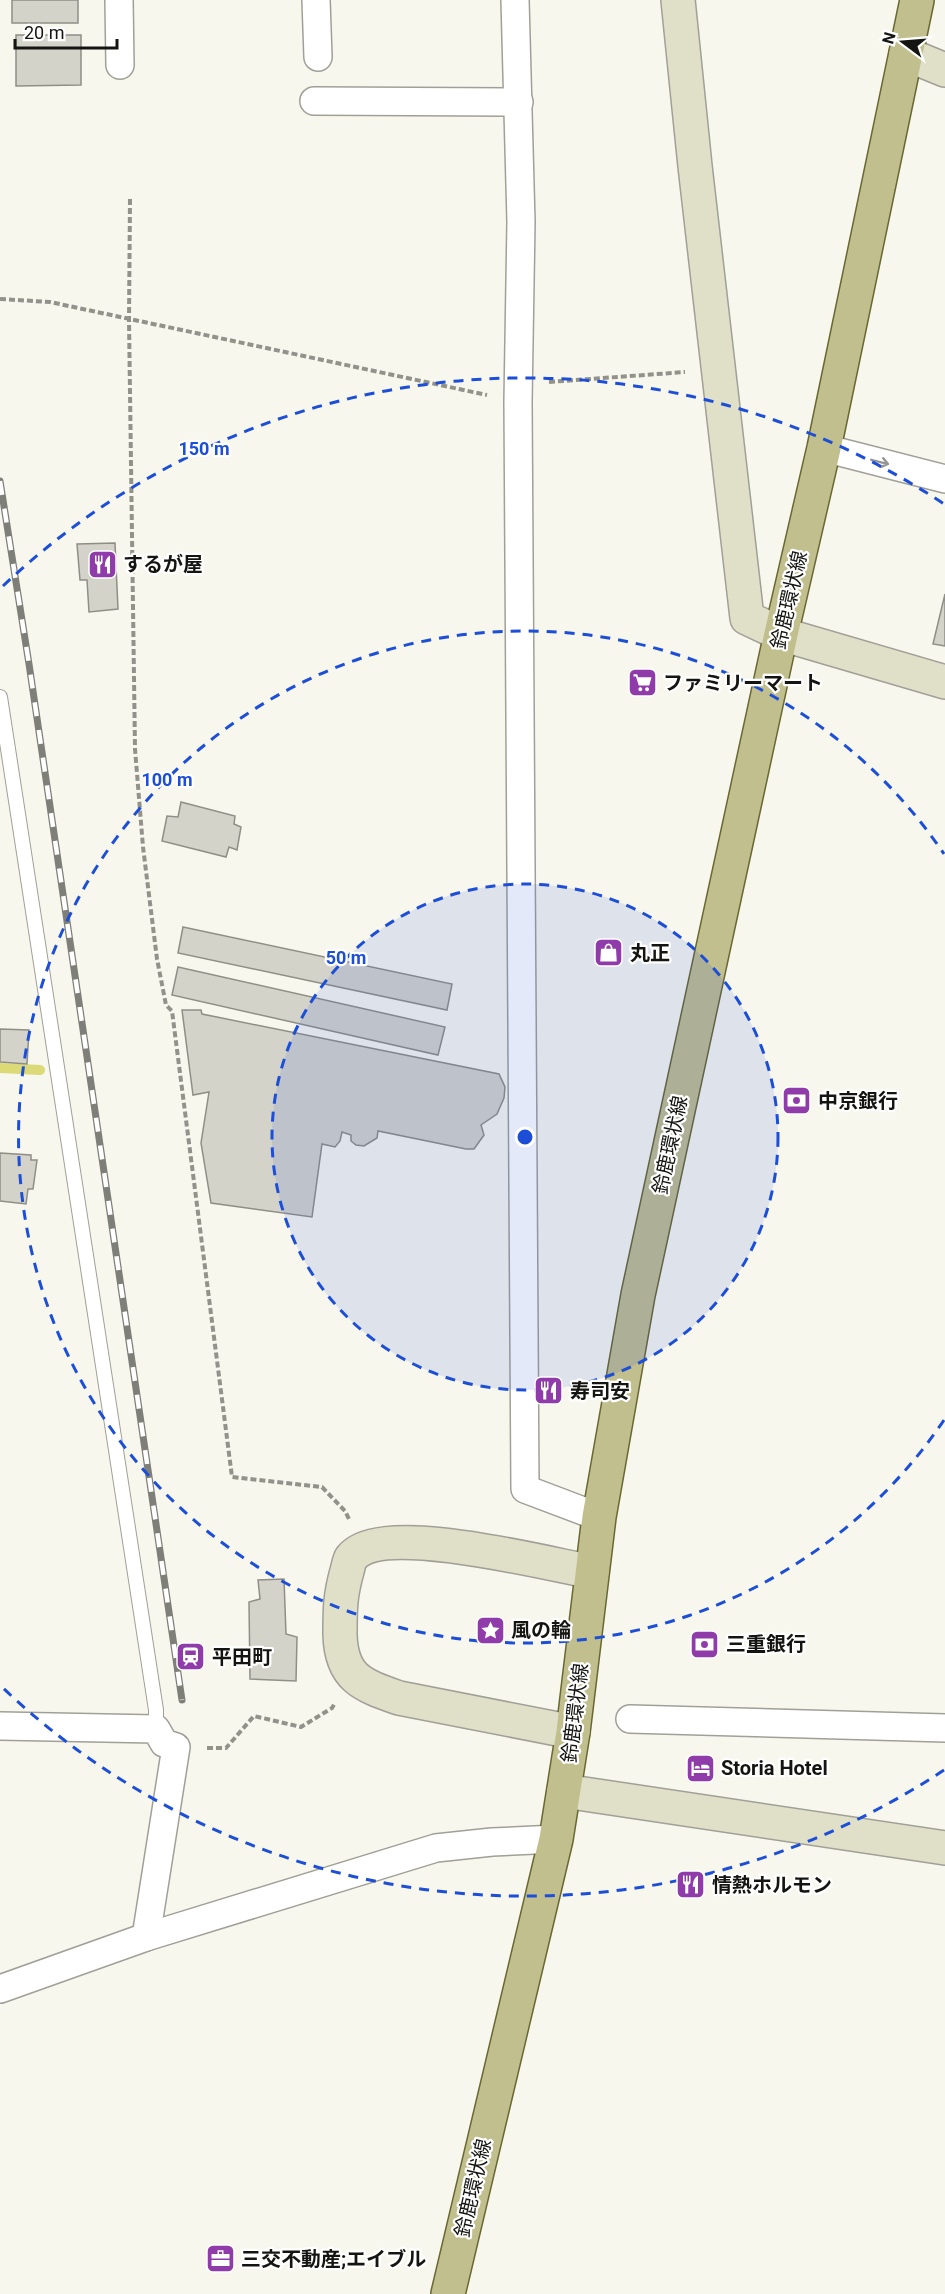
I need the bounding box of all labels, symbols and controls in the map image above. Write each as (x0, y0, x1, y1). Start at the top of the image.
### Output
scale bar (15, 12, 117, 50)
north arrow (873, 12, 933, 72)
text: 20 m (24, 22, 64, 43)
text: N (878, 30, 900, 46)
text: 150 m (178, 438, 230, 459)
one-way arrow (870, 457, 889, 469)
restaurant icon: するが屋 (86, 548, 118, 580)
street label: 鈴鹿環状線 (766, 549, 812, 651)
place label: するが屋 (123, 552, 203, 576)
supermarket icon: ファミリーマート (626, 667, 658, 699)
place label: ファミリーマート (663, 671, 823, 695)
text: 100 m (141, 769, 193, 790)
shop icon: 丸正 (593, 937, 625, 969)
place label: 丸正 (630, 941, 670, 965)
text: 50 m (326, 947, 366, 968)
bank icon: 中京銀行 (781, 1085, 813, 1117)
place label: 中京銀行 (818, 1089, 898, 1113)
street label: 鈴鹿環状線 (648, 1094, 692, 1196)
centre of rings (515, 1127, 535, 1147)
restaurant icon: 寿司安 (533, 1375, 565, 1407)
place label: 寿司安 (570, 1379, 630, 1403)
place icon: 風の輪 (474, 1614, 506, 1646)
place label: 風の輪 (511, 1618, 571, 1642)
bank icon: 三重銀行 (689, 1628, 721, 1660)
place label: 三重銀行 (726, 1632, 806, 1656)
station icon: 平田町 (175, 1641, 207, 1673)
place label: 平田町 (212, 1645, 272, 1669)
street label: 鈴鹿環状線 (557, 1662, 593, 1764)
hotel icon: Storia Hotel (684, 1752, 716, 1784)
place label: Storia Hotel (721, 1756, 828, 1780)
restaurant icon: 情熱ホルモン (675, 1869, 707, 1901)
place label: 情熱ホルモン (712, 1873, 832, 1897)
street label: 鈴鹿環状線 (450, 2137, 496, 2239)
office icon: 三交不動産;エイブル (204, 2243, 236, 2275)
place label: 三交不動産;エイブル (241, 2247, 426, 2271)

